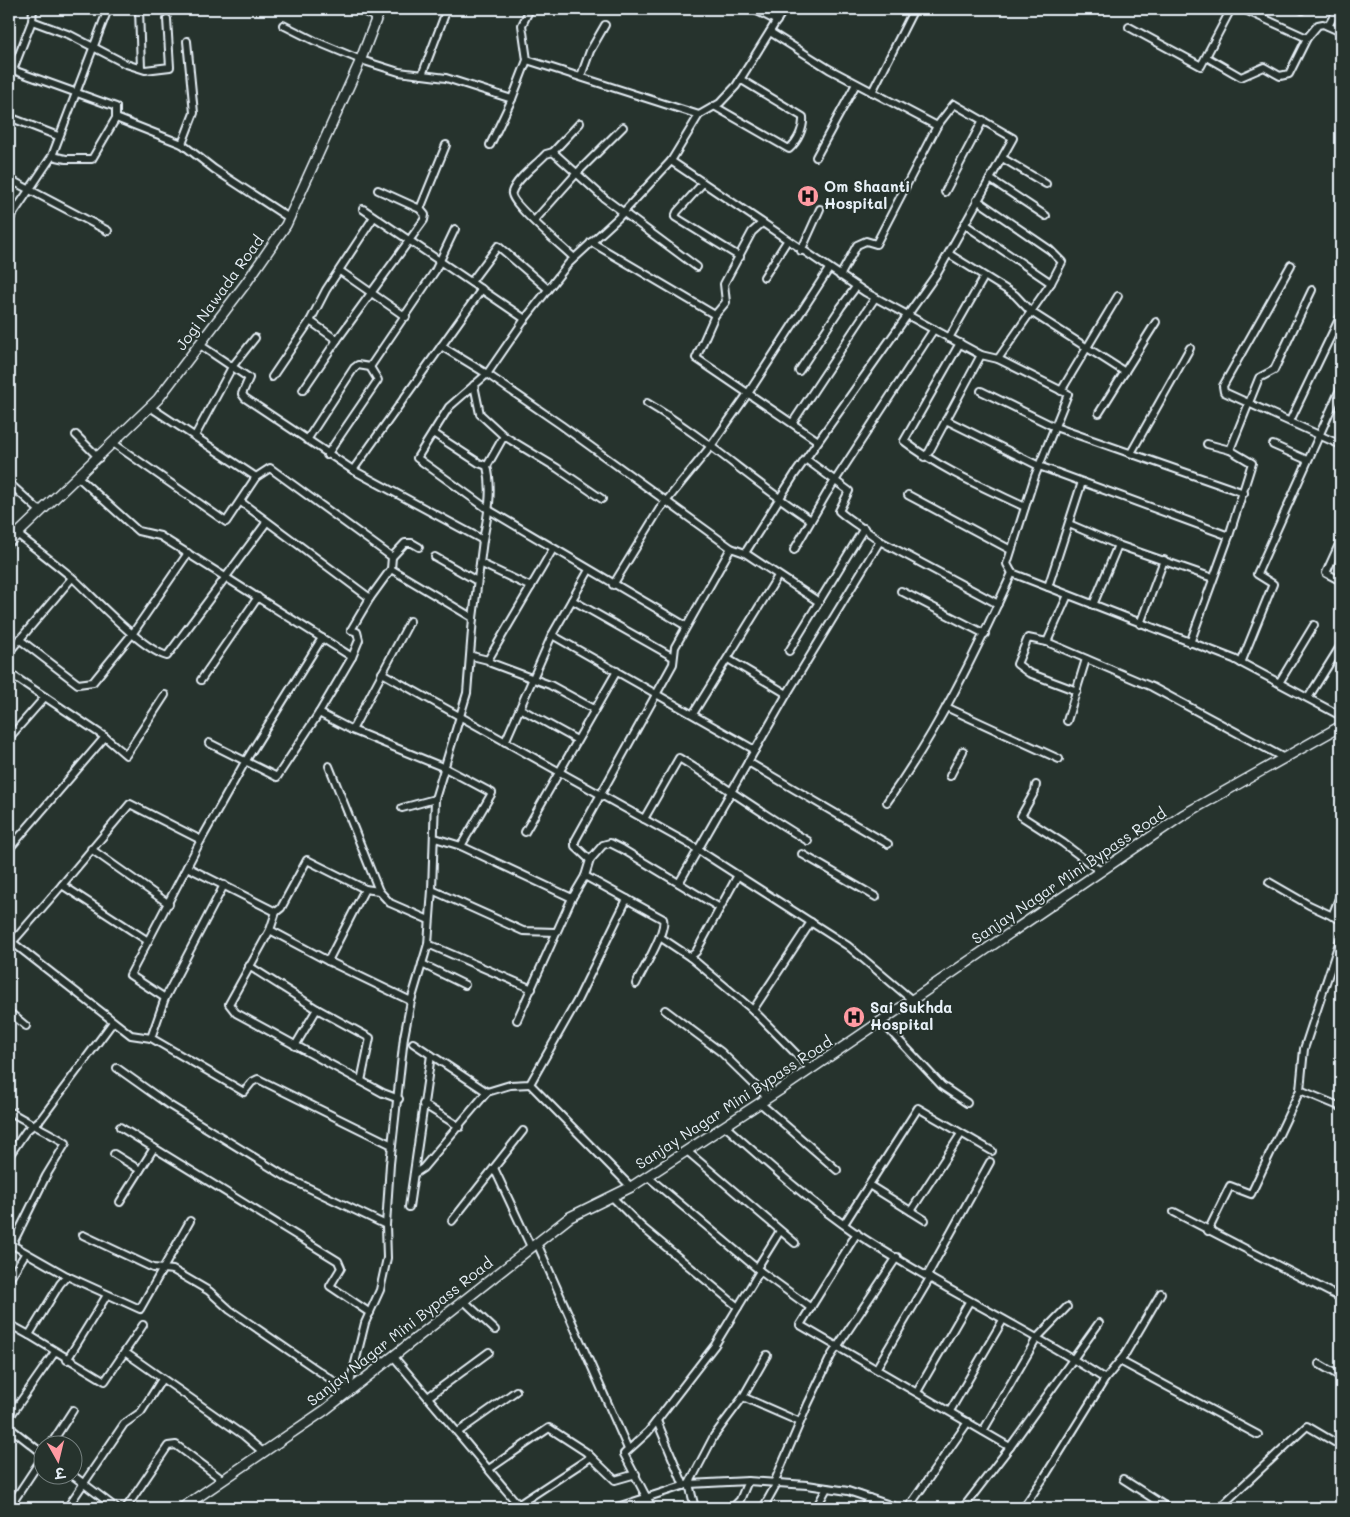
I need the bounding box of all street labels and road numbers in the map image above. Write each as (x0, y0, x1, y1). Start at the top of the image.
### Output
street label: Jogi Nawada Road (171, 231, 268, 354)
street label: Sanjay Nagar Mini Bypass Road (967, 802, 1170, 948)
street label: Sanjay Nagar Mini Bypass Road (631, 1031, 836, 1173)
street label: Sanjay Nagar Mini Bypass Road (302, 1252, 496, 1410)

